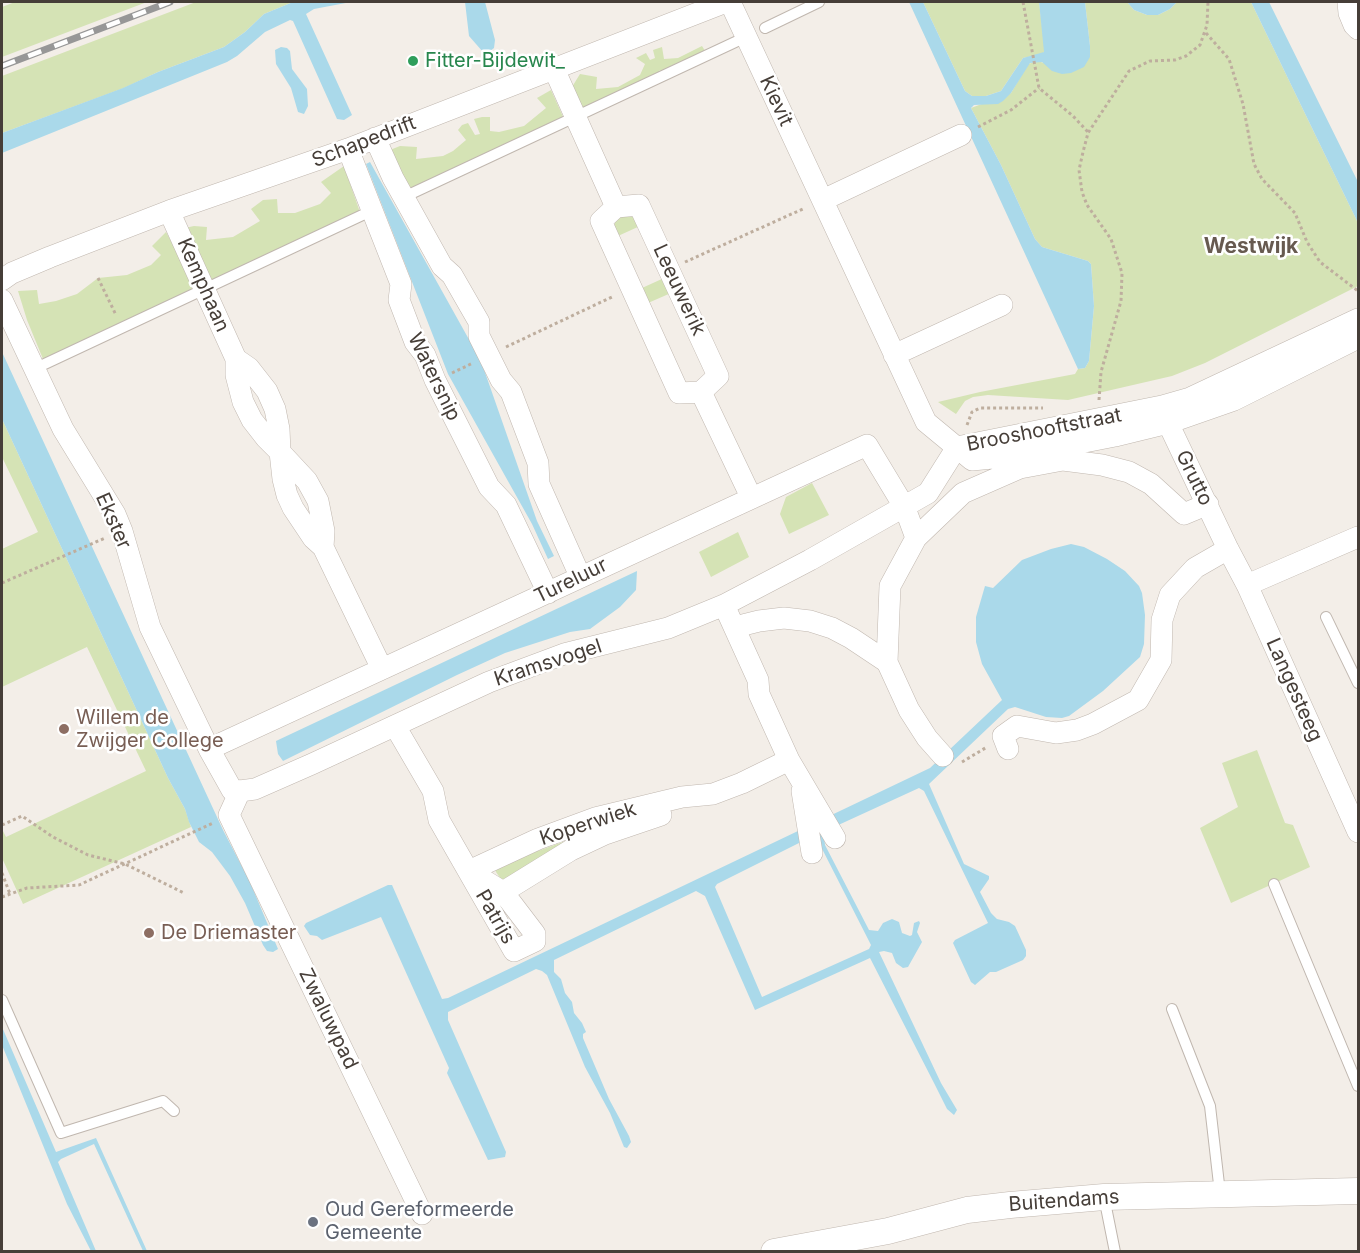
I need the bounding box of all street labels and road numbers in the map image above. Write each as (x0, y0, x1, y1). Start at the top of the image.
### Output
street label: Kievit (754, 72, 798, 130)
street label: Schapedrift (309, 111, 419, 173)
street label: Kemphaan (172, 234, 234, 336)
street label: Leeuwerik (647, 241, 711, 339)
street label: Watersnip (402, 329, 466, 425)
street label: Brooshooftstraat (964, 403, 1124, 457)
street label: Grutto (1170, 446, 1218, 510)
street label: Ekster (90, 489, 136, 553)
street label: Tureluur (531, 553, 611, 609)
street label: Kramsvogel (491, 634, 605, 692)
street label: Langesteeg (1261, 635, 1327, 745)
street label: Koperwiek (537, 797, 639, 851)
street label: Patrijs (470, 886, 520, 948)
street label: Zwaluwpad (293, 965, 363, 1073)
street label: Buitendams (1008, 1185, 1120, 1217)

